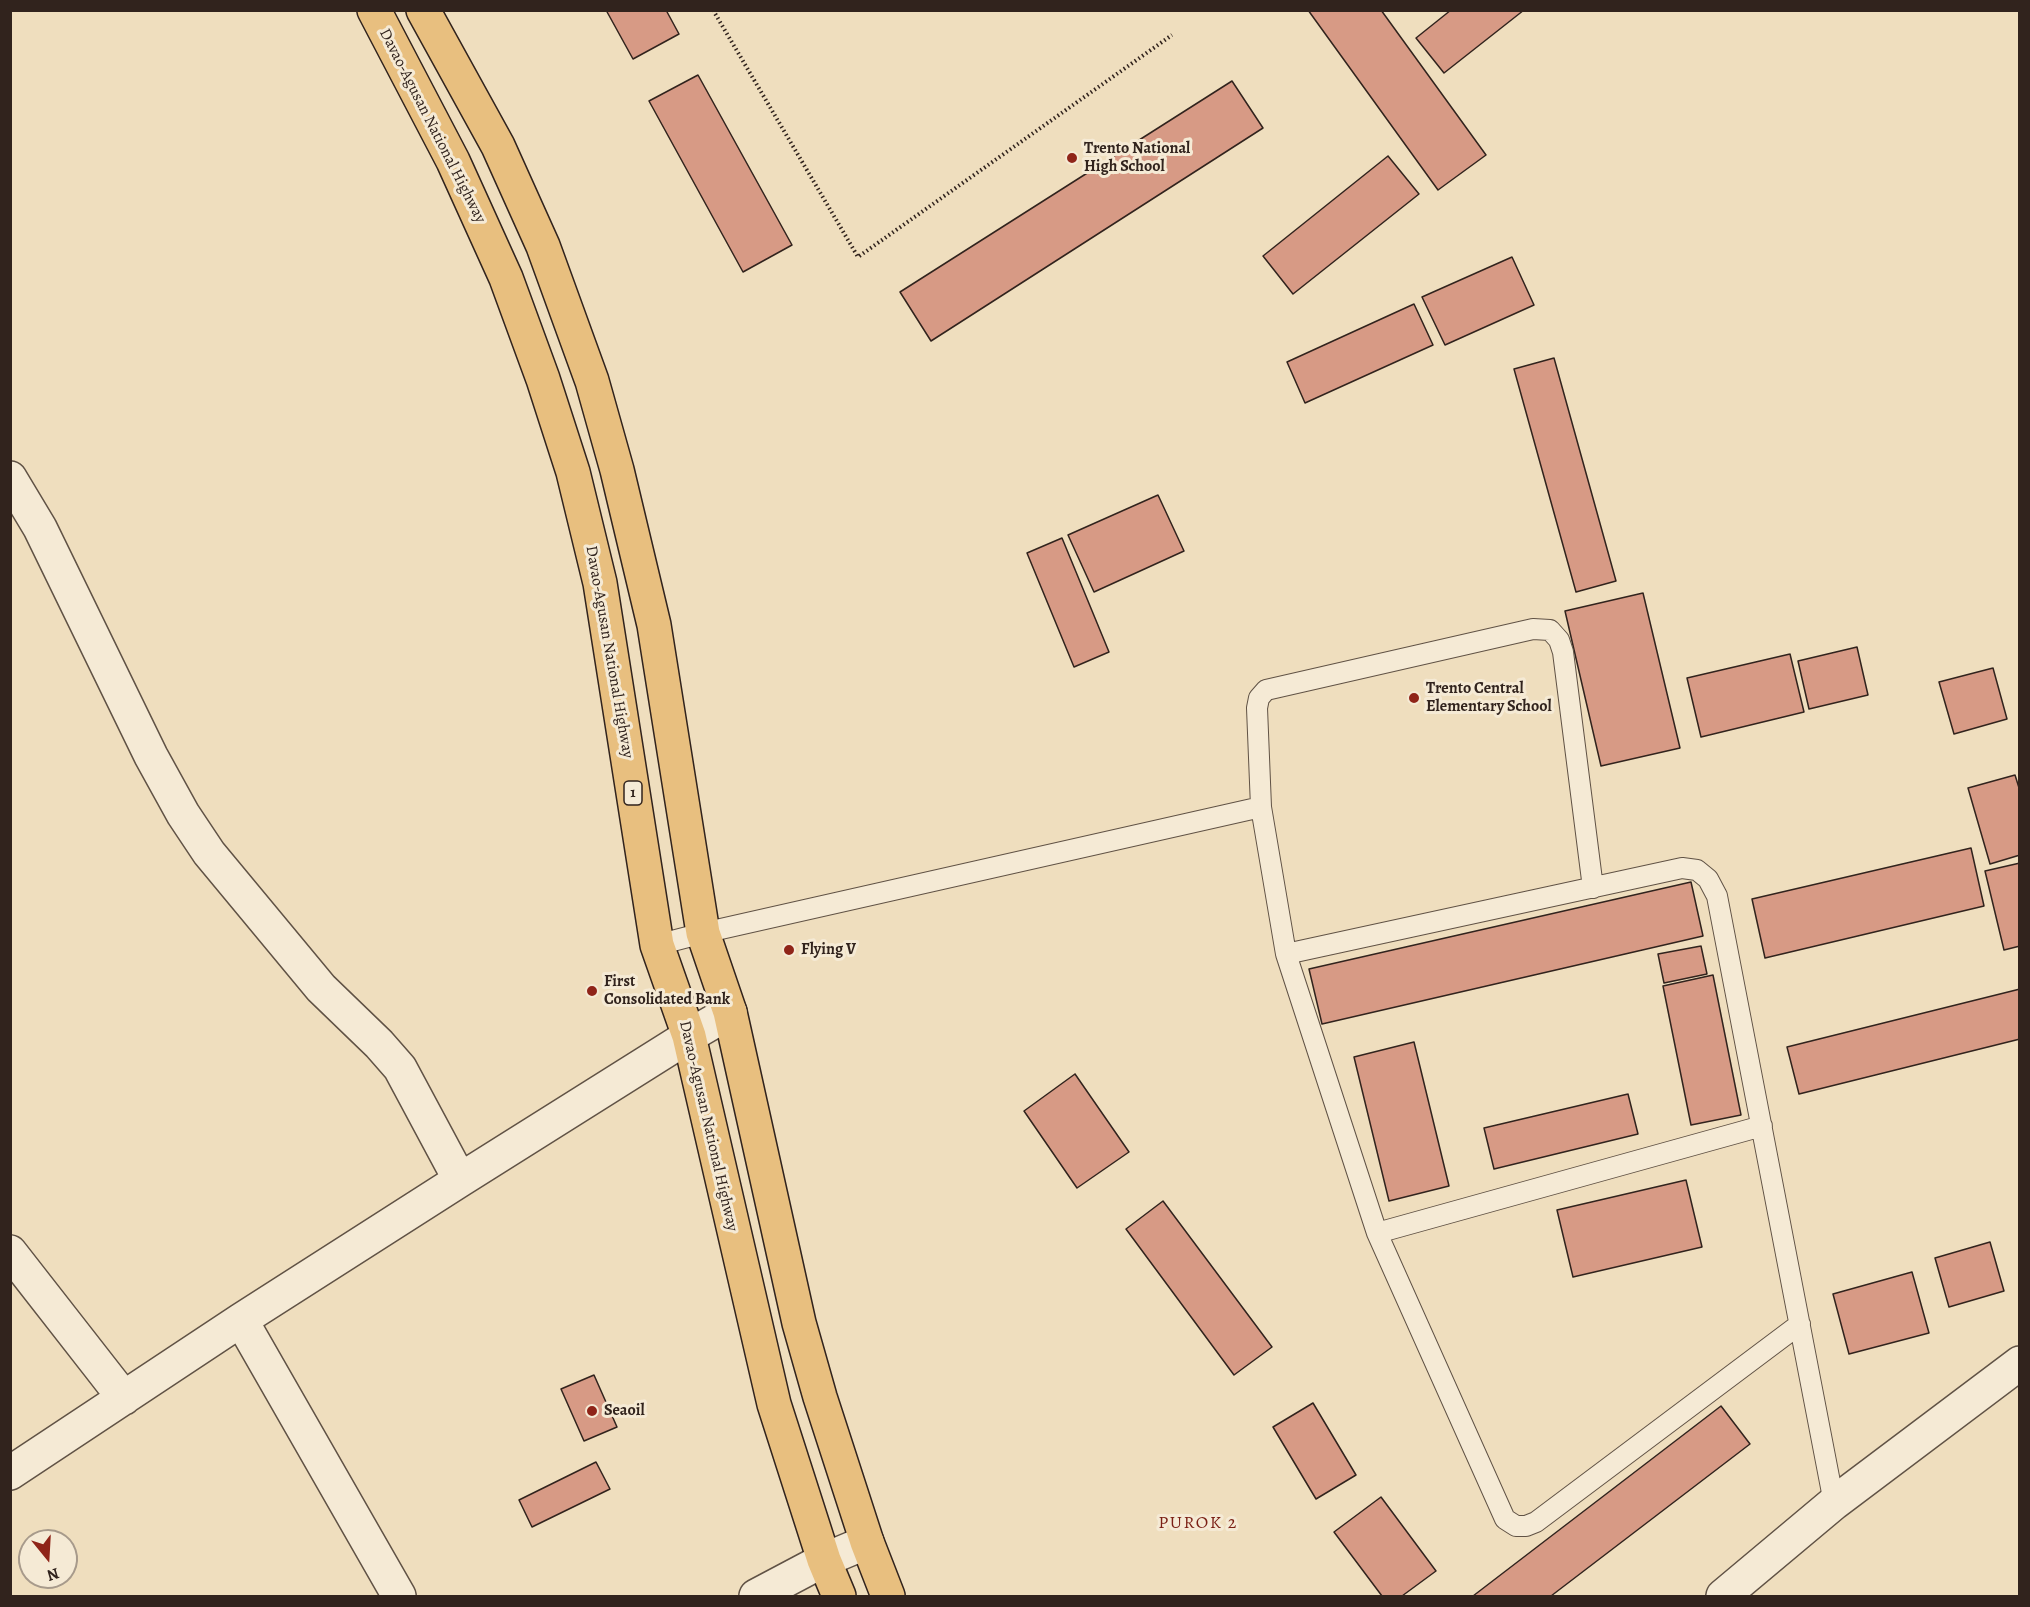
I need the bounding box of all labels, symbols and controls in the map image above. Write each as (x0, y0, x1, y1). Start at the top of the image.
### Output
street label: Davao-Agusan National Highway (375, 26, 489, 226)
place label: Trento National High School (1084, 139, 1190, 177)
marker: Trento National High School (1065, 151, 1079, 165)
street label: Davao-Agusan National Highway (581, 544, 637, 760)
place label: Trento Central Elementary School (1426, 679, 1552, 717)
marker: Trento Central Elementary School (1407, 691, 1421, 705)
road number: 1 (624, 781, 642, 805)
place label: Flying V (801, 940, 856, 960)
marker: Flying V (782, 943, 796, 957)
place label: First Consolidated Bank (604, 972, 730, 1010)
marker: First Consolidated Bank (585, 984, 599, 998)
street label: Davao-Agusan National Highway (674, 1019, 742, 1233)
place label: Seaoil (604, 1401, 645, 1421)
marker: Seaoil (585, 1404, 599, 1418)
district label: PUROK 2 (1158, 1513, 1238, 1535)
north arrow (18, 1529, 78, 1589)
text: N (44, 1562, 62, 1586)

